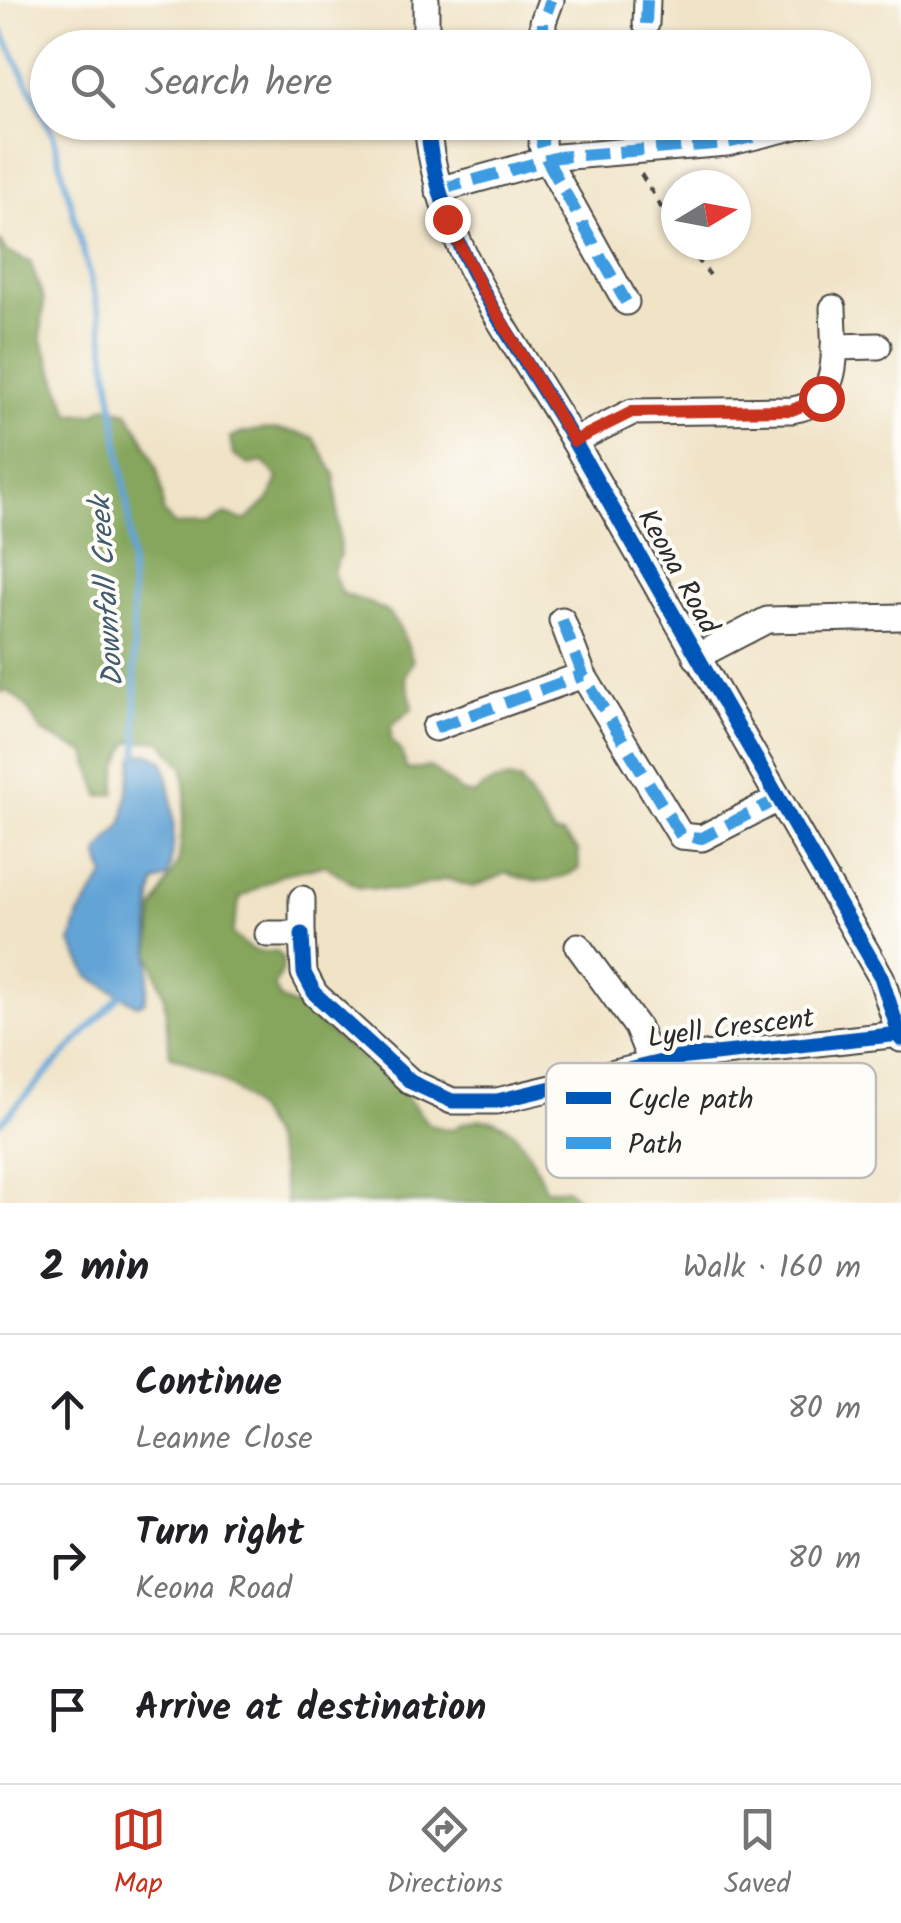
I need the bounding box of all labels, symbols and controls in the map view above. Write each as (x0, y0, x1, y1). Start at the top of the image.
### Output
search box (30, 30, 871, 140)
text: Search here (145, 55, 332, 115)
icon: search (65, 58, 120, 113)
north arrow (661, 170, 751, 260)
route end (425, 197, 471, 243)
route start (799, 376, 845, 422)
water label: Downfall Creek (77, 492, 139, 689)
street label: Keona Road (624, 501, 730, 644)
street label: Lyell Crescent (645, 996, 818, 1062)
legend (546, 1063, 876, 1178)
text: Cycle path (628, 1078, 753, 1123)
text: Path (628, 1123, 682, 1168)
text: 2 min (40, 1235, 149, 1302)
text: Walk · 160 m (683, 1243, 861, 1294)
text: Continue (135, 1354, 282, 1414)
icon: ahead (40, 1382, 95, 1437)
text: 80 m (787, 1384, 861, 1435)
text: Leanne Close (135, 1414, 313, 1465)
text: Turn right (135, 1504, 304, 1564)
icon: right (40, 1532, 95, 1587)
text: 80 m (787, 1534, 861, 1585)
text: Keona Road (135, 1564, 292, 1615)
text: Arrive at destination (135, 1679, 486, 1739)
icon: arrive (40, 1682, 95, 1737)
tab: Map (111, 1802, 166, 1907)
tab: Directions (387, 1802, 503, 1907)
tab: Saved (724, 1802, 790, 1907)

